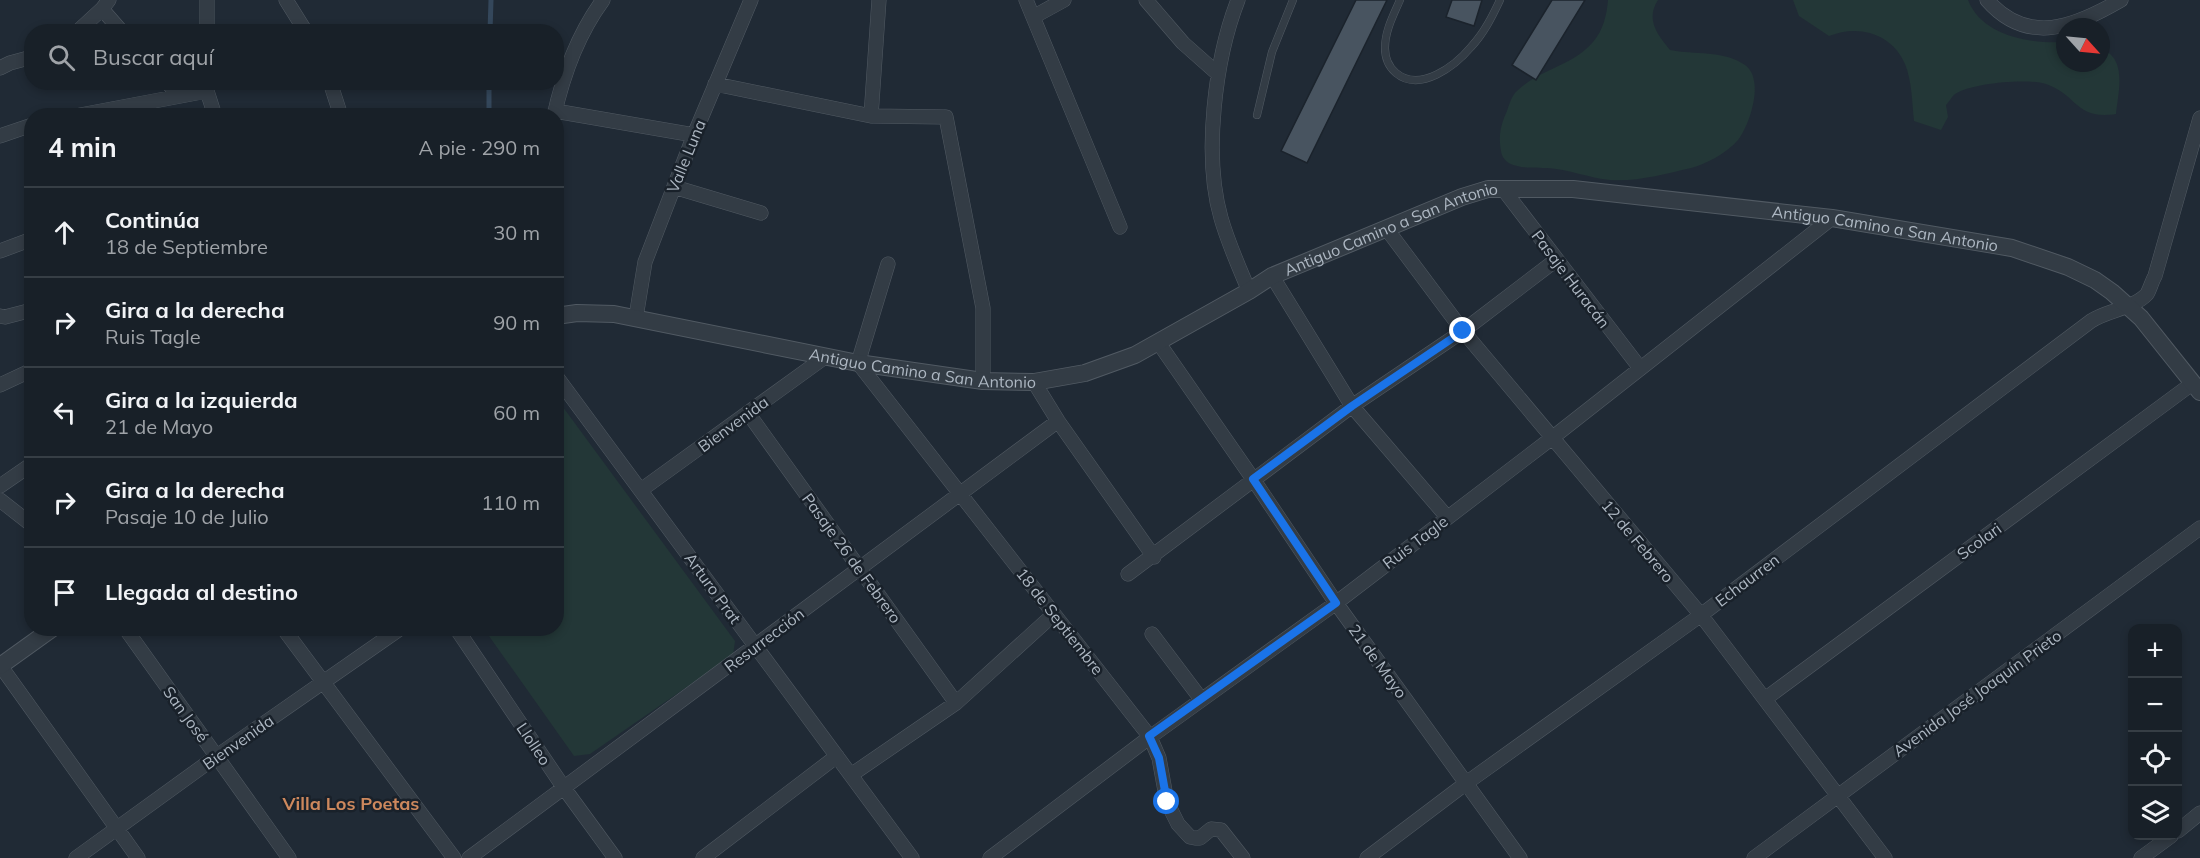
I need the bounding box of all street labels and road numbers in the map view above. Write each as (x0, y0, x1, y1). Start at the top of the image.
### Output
street label: Valle Luna (662, 116, 710, 196)
street label: Antiguo Camino a San Antonio (1281, 179, 1498, 280)
street label: Antiguo Camino a San Antonio (1771, 201, 2000, 256)
street label: Pasaje Huracán (1528, 226, 1614, 332)
street label: Antiguo Camino a San Antonio (807, 343, 1036, 392)
street label: Bienvenida (694, 392, 772, 456)
street label: Pasaje 26 de Febrero (798, 489, 906, 627)
street label: 12 de Febrero (1598, 495, 1678, 587)
street label: Ruis Tagle (1378, 511, 1452, 573)
street label: Scolari (1953, 518, 2005, 564)
street label: Arturo Prat (681, 549, 746, 628)
street label: Echaurren (1711, 549, 1783, 611)
street label: 18 de Septiembre (1012, 564, 1108, 678)
street label: Resurrección (720, 603, 808, 677)
street label: 21 de Mayo (1344, 620, 1412, 702)
street label: Avenida José Joaquín Prieto (1889, 625, 2065, 761)
street label: San José (159, 682, 213, 746)
street label: Bienvenida (199, 710, 277, 774)
street label: Llolleo (513, 719, 555, 769)

